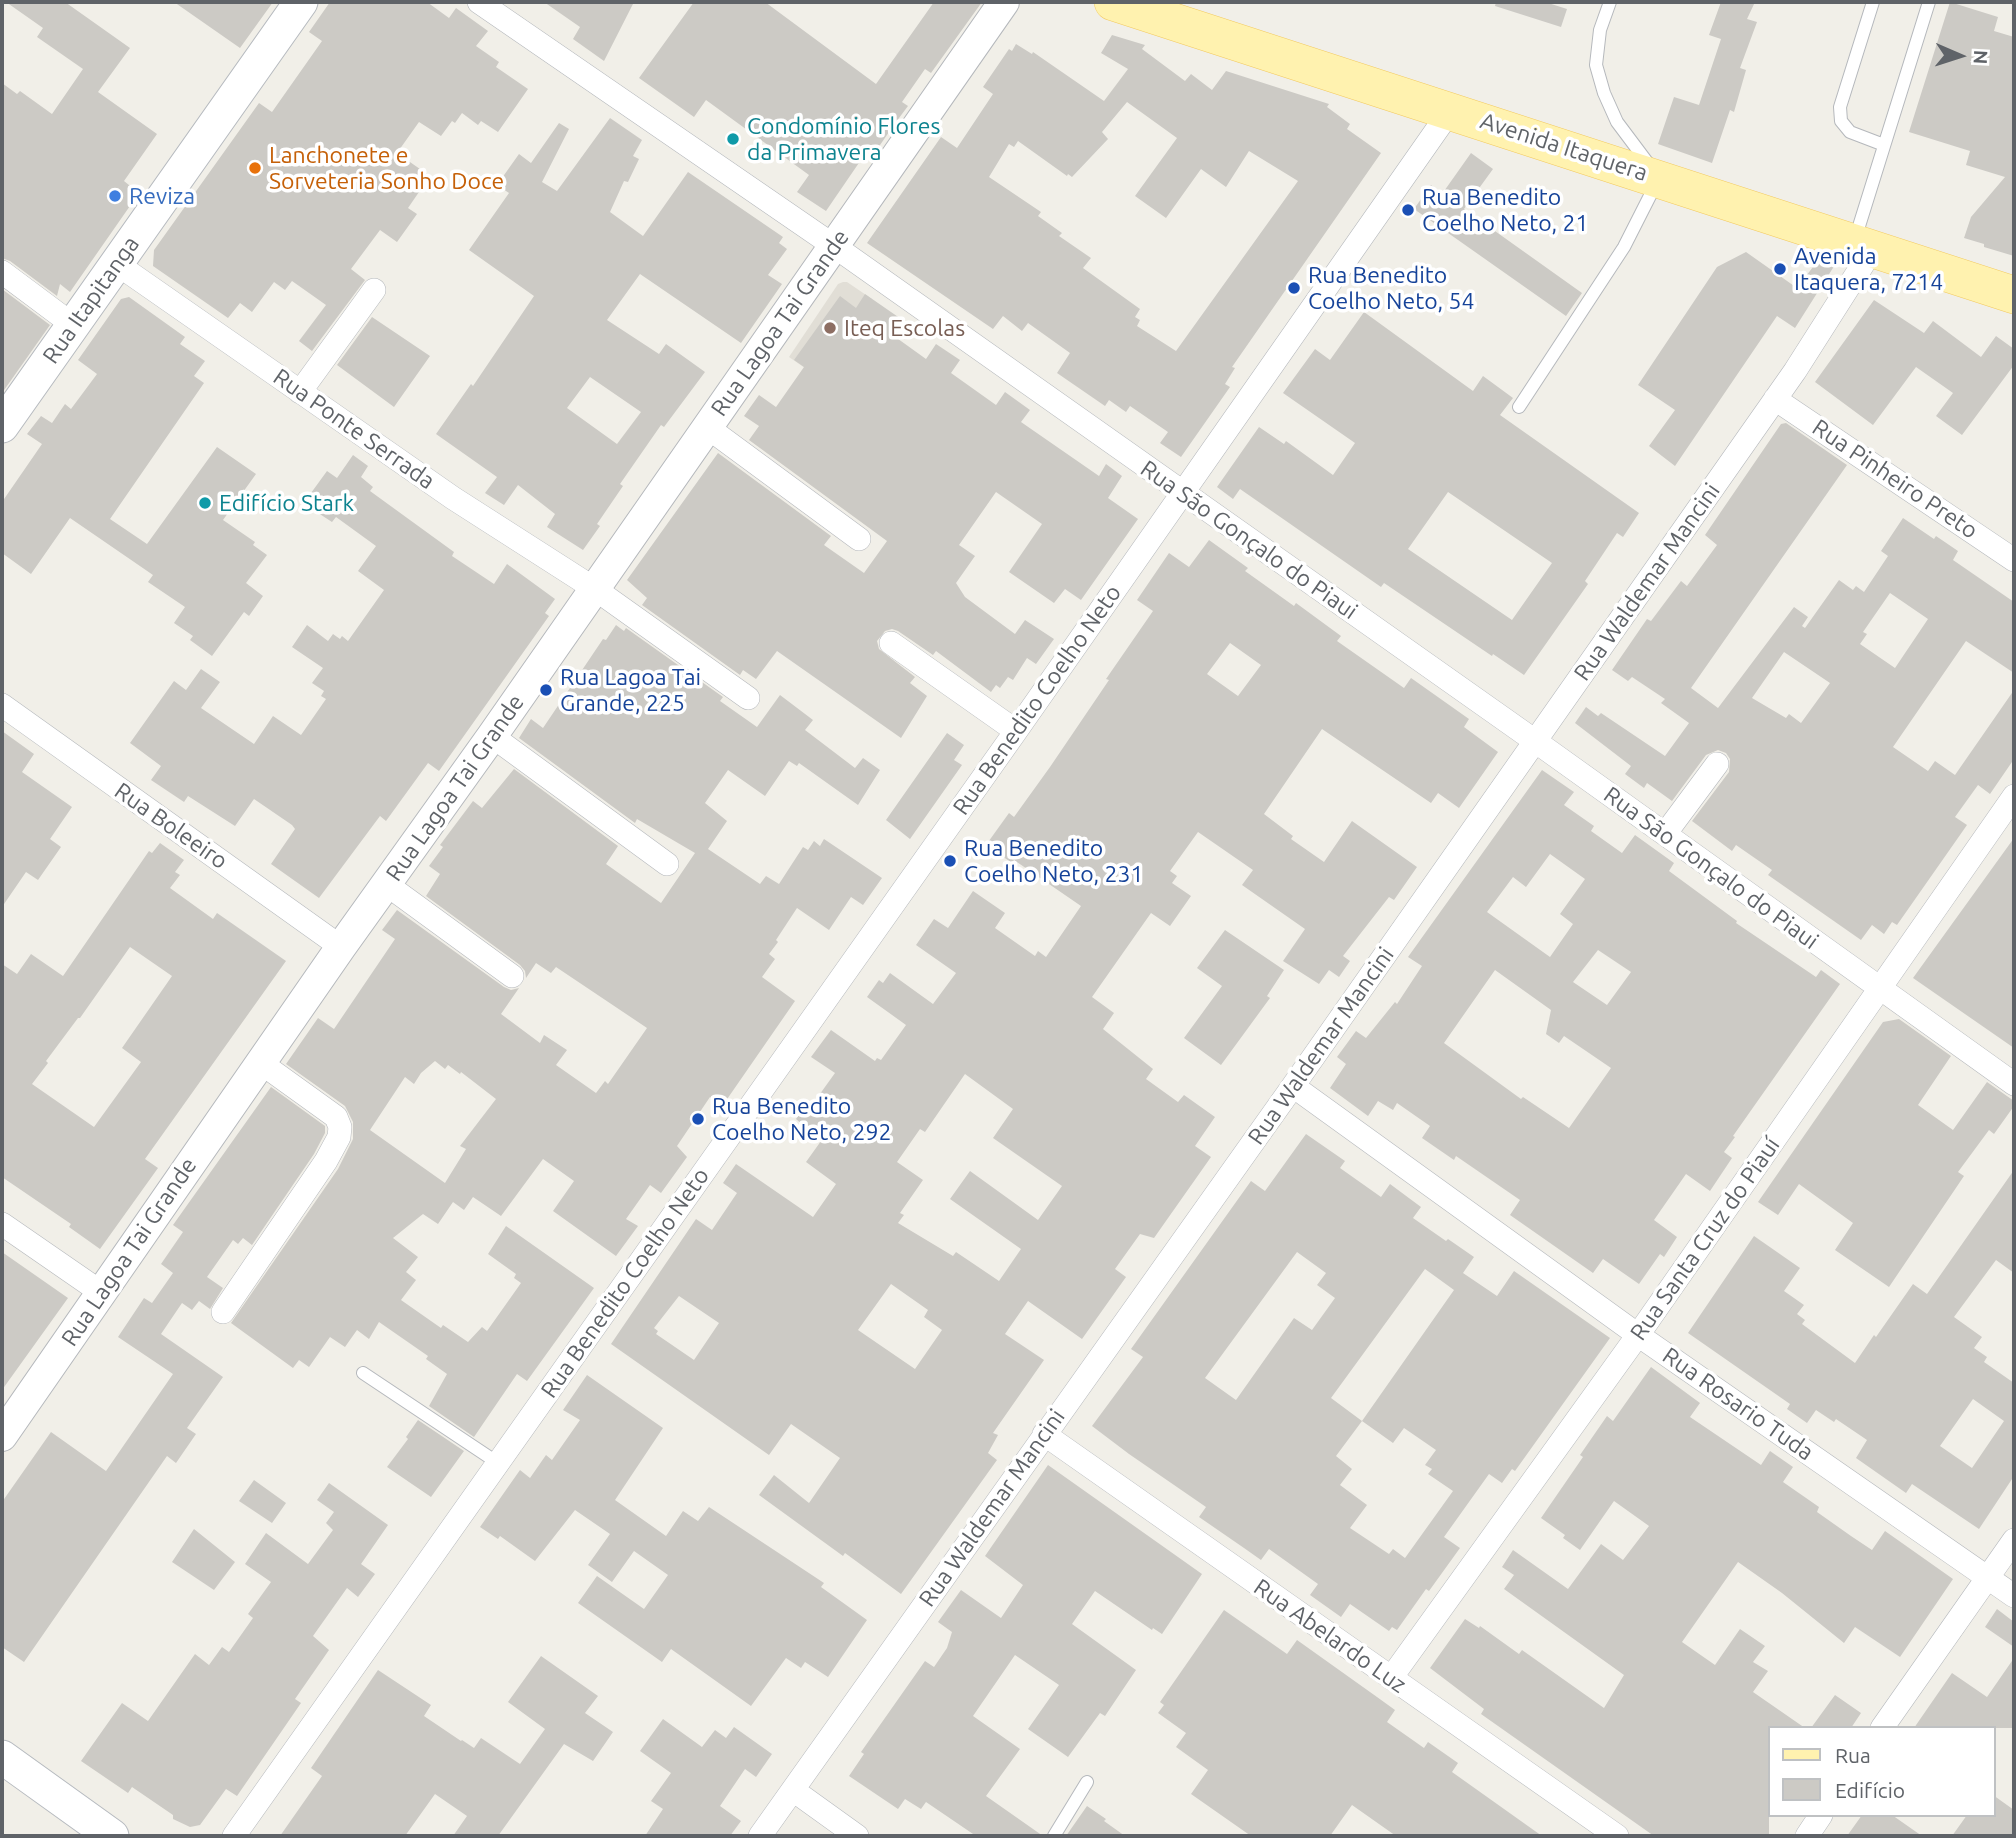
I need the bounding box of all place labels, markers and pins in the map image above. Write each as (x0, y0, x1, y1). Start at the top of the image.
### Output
place label: Condomínio Flores da Primavera (747, 112, 940, 166)
marker: Condomínio Flores da Primavera (725, 131, 741, 147)
place label: Lanchonete e Sorveteria Sonho Doce (269, 141, 504, 195)
marker: Lanchonete e Sorveteria Sonho Doce (247, 160, 263, 176)
place label: Reviza (129, 182, 195, 210)
place label: Rua Benedito Coelho Neto, 21 (1422, 183, 1588, 237)
marker: Reviza (107, 188, 123, 204)
marker: Rua Benedito Coelho Neto, 21 (1400, 202, 1416, 218)
place label: Avenida Itaquera, 7214 (1794, 242, 1943, 296)
place label: Rua Benedito Coelho Neto, 54 (1308, 261, 1474, 315)
marker: Avenida Itaquera, 7214 (1772, 261, 1788, 277)
marker: Rua Benedito Coelho Neto, 54 (1286, 280, 1302, 296)
place label: Iteq Escolas (844, 314, 965, 342)
marker: Iteq Escolas (822, 320, 838, 336)
place label: Edifício Stark (219, 489, 354, 517)
marker: Edifício Stark (197, 495, 213, 511)
place label: Rua Lagoa Tai Grande, 225 (560, 663, 701, 717)
marker: Rua Lagoa Tai Grande, 225 (538, 682, 554, 698)
place label: Rua Benedito Coelho Neto, 231 (964, 834, 1143, 888)
marker: Rua Benedito Coelho Neto, 231 (942, 853, 958, 869)
place label: Rua Benedito Coelho Neto, 292 (712, 1092, 891, 1146)
marker: Rua Benedito Coelho Neto, 292 (690, 1111, 706, 1127)

